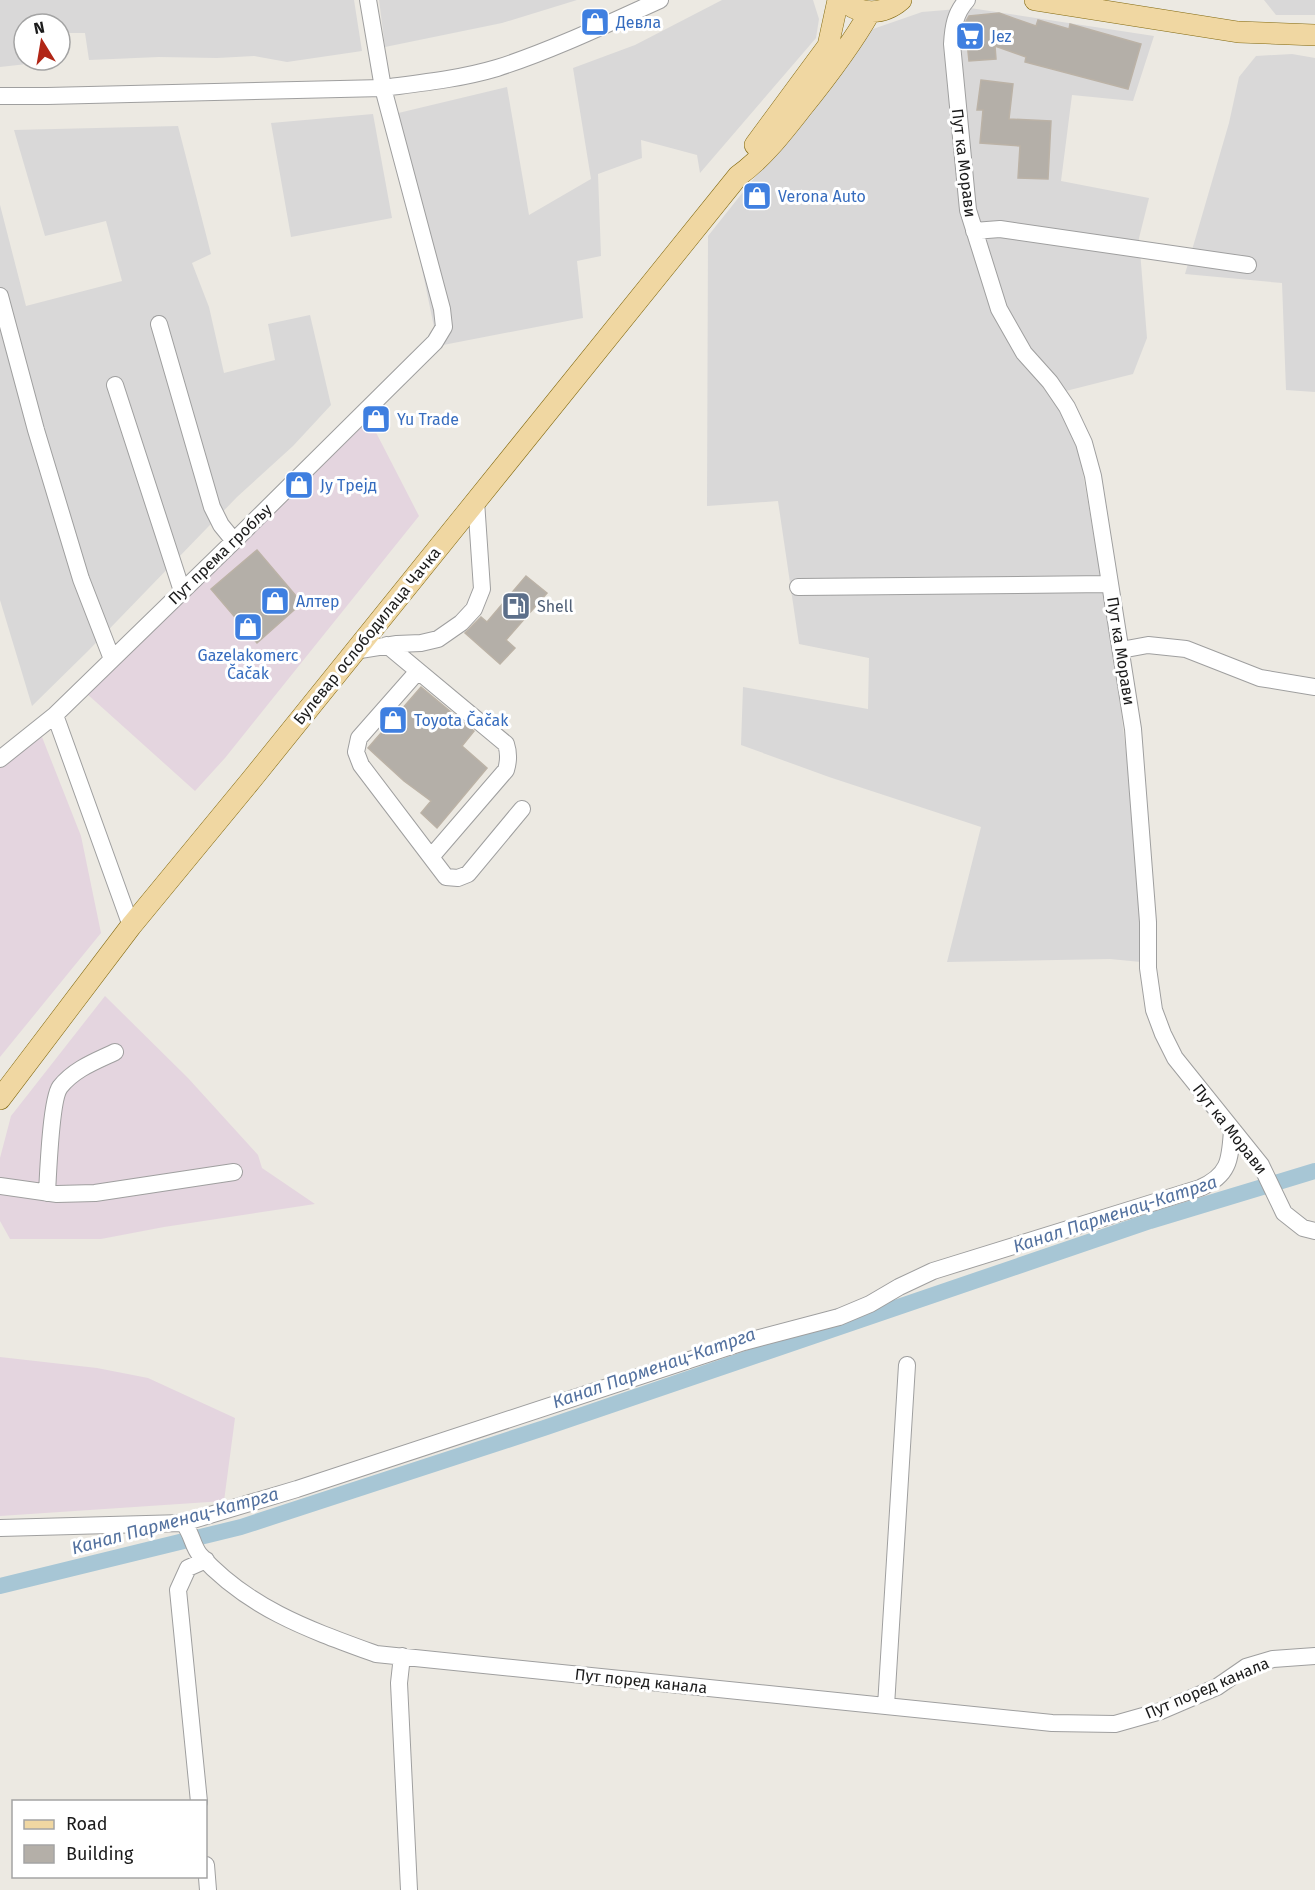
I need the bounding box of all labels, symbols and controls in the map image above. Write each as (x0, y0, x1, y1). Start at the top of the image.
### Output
shop icon: Девла (579, 6, 611, 38)
north arrow (12, 12, 72, 72)
place label: Девла (615, 13, 661, 32)
text: N (32, 17, 46, 38)
supermarket icon: Jez (954, 20, 986, 52)
place label: Jez (991, 27, 1011, 46)
street label: Пут ка Морави (948, 107, 980, 219)
shop icon: Verona Auto (741, 180, 773, 212)
place label: Verona Auto (778, 187, 866, 206)
shop icon: Yu Trade (360, 403, 392, 435)
place label: Yu Trade (397, 410, 459, 429)
shop icon: Ју Трејд (283, 469, 315, 501)
place label: Ју Трејд (320, 476, 377, 495)
street label: Пут према гробљу (164, 500, 276, 608)
street label: Булевар ослободилаца Чачка (289, 543, 445, 729)
shop icon: Алтер (259, 585, 291, 617)
fuel station icon: Shell (500, 590, 532, 622)
place label: Алтер (296, 592, 339, 611)
street label: Пут ка Морави (1103, 595, 1139, 707)
place label: Shell (537, 597, 574, 616)
shop icon: Gazelakomerc Čačak (232, 611, 264, 643)
place label: Gazelakomerc Čačak (198, 646, 299, 683)
shop icon: Toyota Čačak (377, 704, 409, 736)
place label: Toyota Čačak (414, 710, 509, 730)
street label: Пут ка Морави (1189, 1080, 1271, 1178)
water label: Канал Парменац-Катрга (1010, 1171, 1220, 1257)
water label: Канал Парменац-Катрга (550, 1323, 758, 1413)
water label: Канал Парменац-Катрга (69, 1483, 281, 1559)
street label: Пут поред канала (1142, 1653, 1272, 1723)
street label: Пут поред канала (574, 1665, 708, 1697)
legend (12, 1800, 207, 1878)
text: Road (66, 1813, 108, 1835)
text: Building (66, 1843, 134, 1865)

